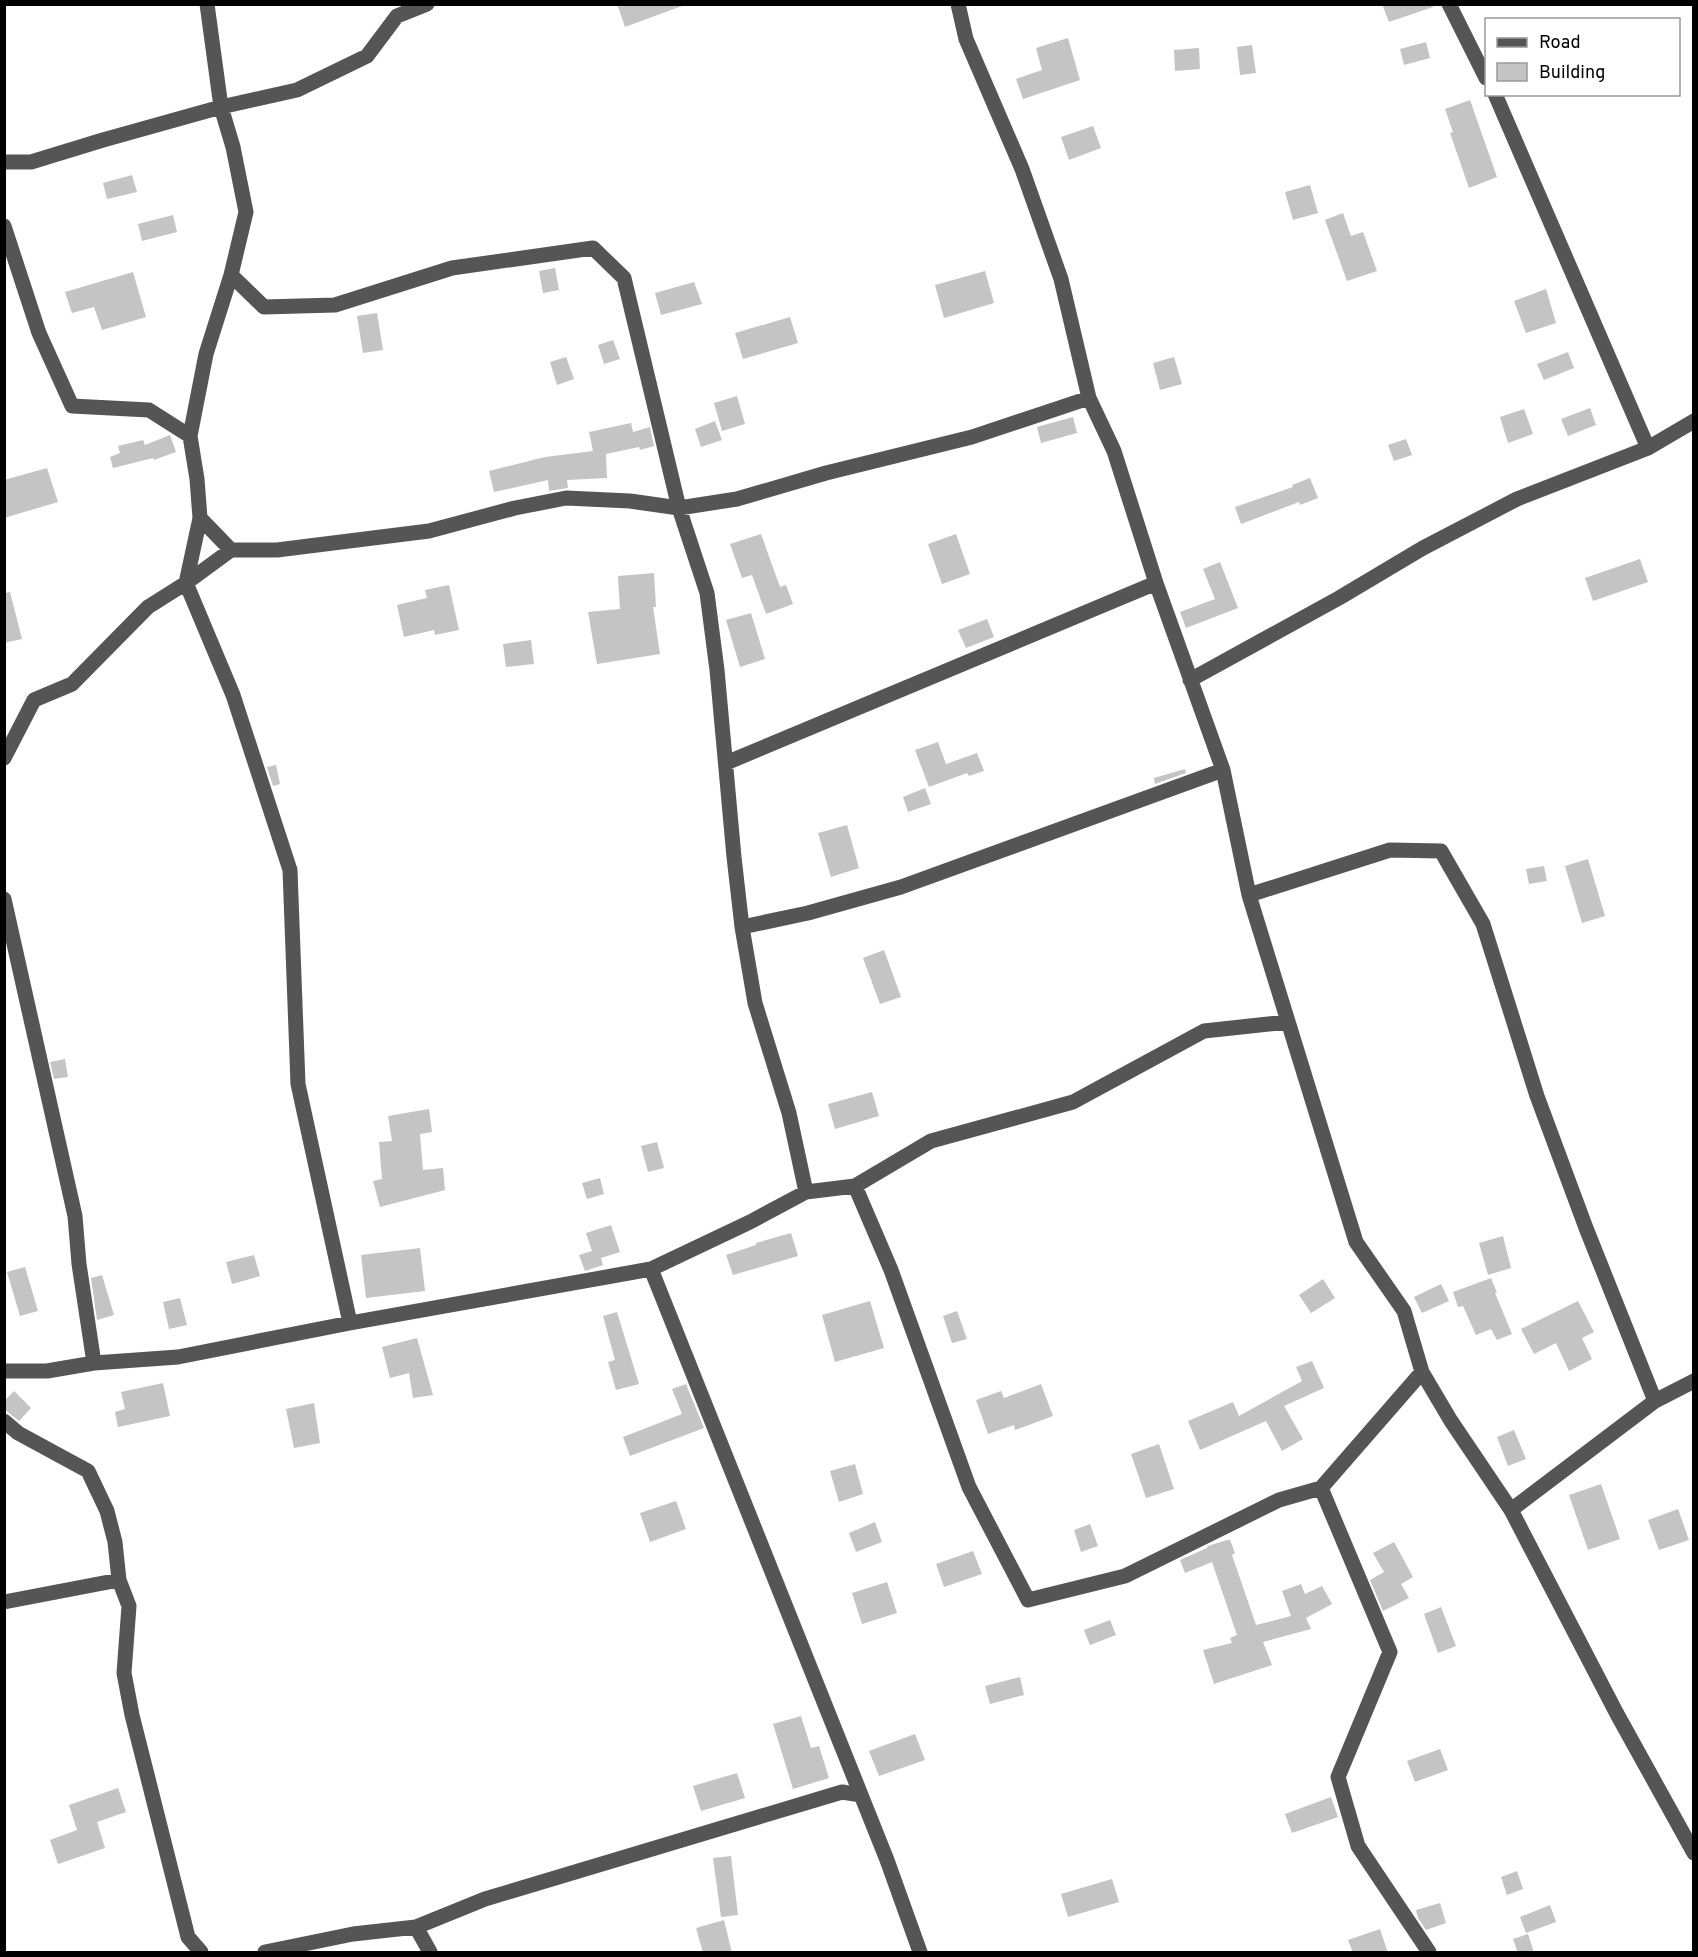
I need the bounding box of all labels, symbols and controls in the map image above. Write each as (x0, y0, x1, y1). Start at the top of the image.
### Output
legend (1485, 18, 1680, 96)
text: Road (1539, 32, 1581, 55)
text: Building (1539, 62, 1605, 85)

